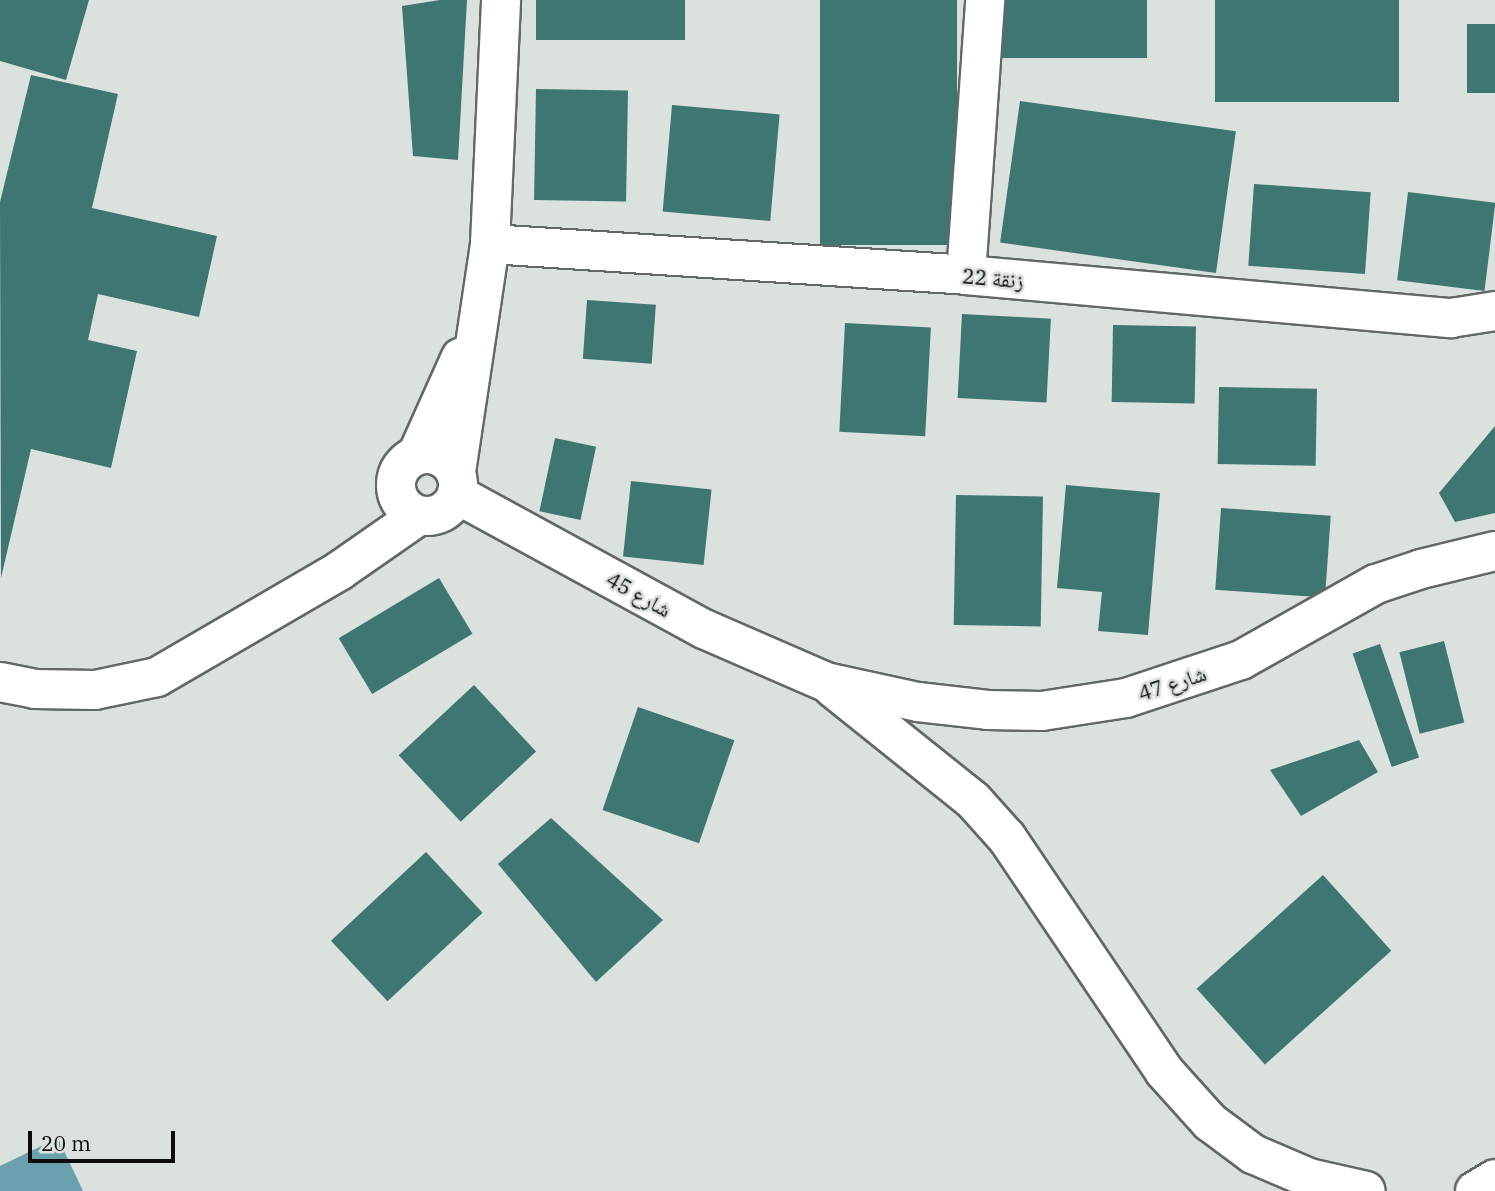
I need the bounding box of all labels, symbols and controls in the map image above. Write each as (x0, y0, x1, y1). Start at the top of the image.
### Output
street label: زنقة 22 (961, 263, 1025, 293)
street label: شارع 45 (602, 566, 676, 622)
street label: شارع 47 (1135, 660, 1209, 706)
scale bar (32, 1118, 178, 1162)
text: 20 m (41, 1129, 91, 1157)

